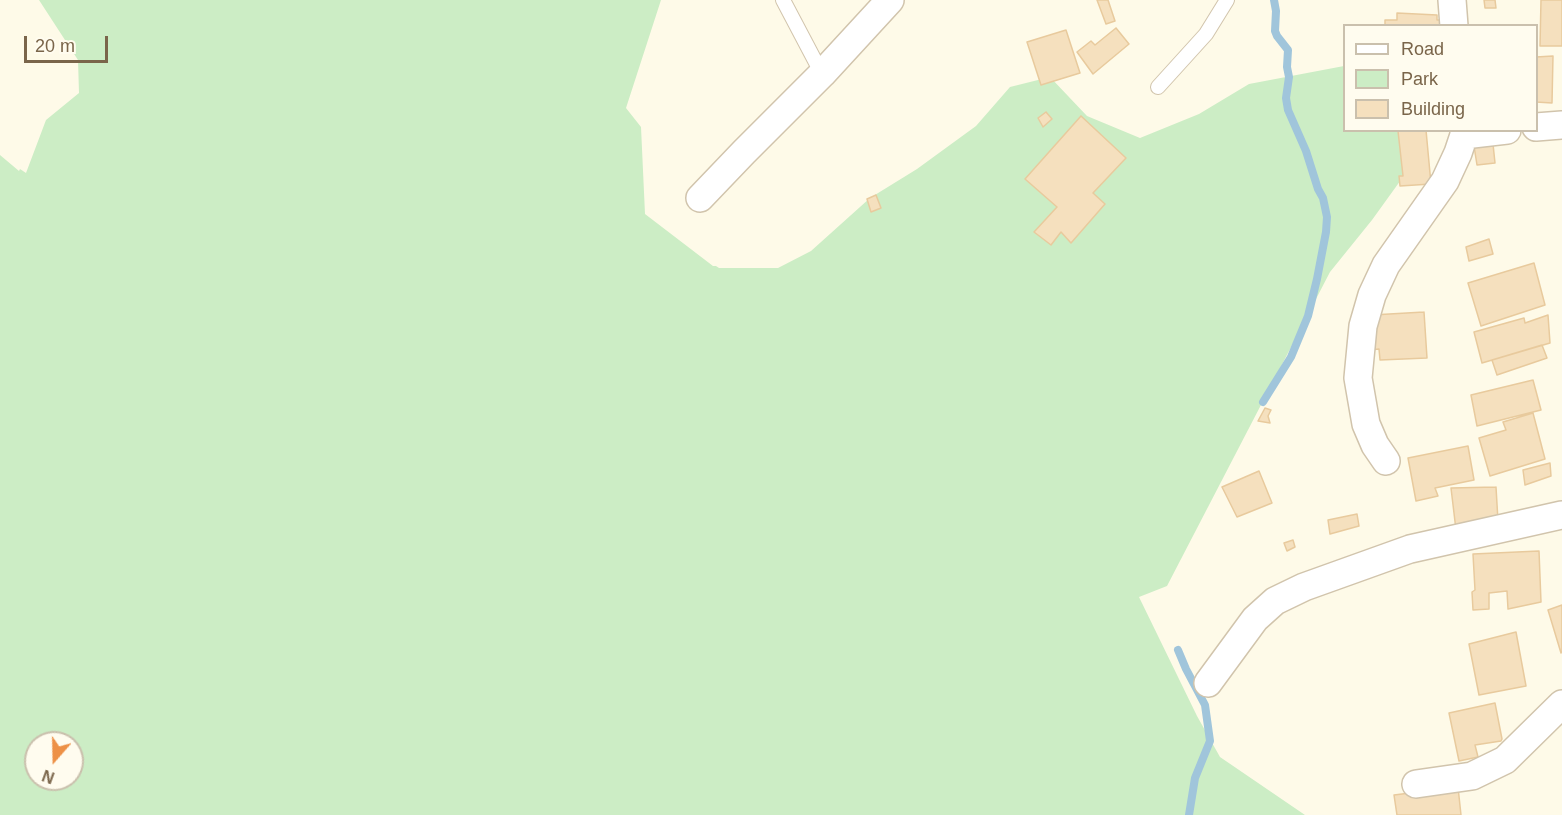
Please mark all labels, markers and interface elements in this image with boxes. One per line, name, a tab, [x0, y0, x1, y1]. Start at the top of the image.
scale bar	[27, 24, 111, 62]
legend	[1343, 24, 1538, 132]
text: 20 m	[35, 36, 75, 56]
text: Road	[1401, 39, 1444, 59]
text: Park	[1401, 69, 1438, 89]
text: Building	[1401, 99, 1465, 119]
north arrow	[24, 731, 84, 791]
text: N	[40, 767, 57, 786]

